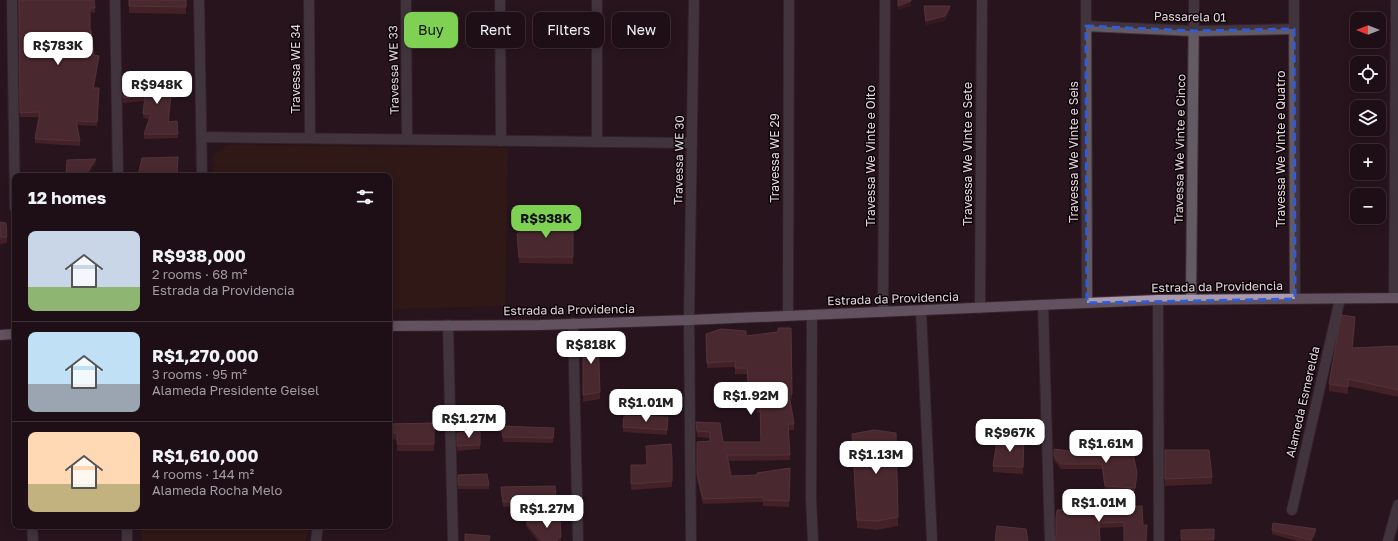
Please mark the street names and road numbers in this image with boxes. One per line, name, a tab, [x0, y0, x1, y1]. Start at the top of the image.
street label: Passarela 01	[1154, 8, 1227, 25]
street label: Travessa WE 34	[288, 24, 303, 114]
street label: Travessa WE 33	[385, 25, 402, 115]
street label: Travessa We Vinte e Quatro	[1273, 71, 1288, 228]
street label: Travessa We Vinte e Cinco	[1171, 74, 1188, 224]
street label: Travessa We Vinte e Seis	[1066, 81, 1081, 223]
street label: Travessa We Vinte e Sete	[960, 82, 975, 226]
street label: Travessa We Vinte e Oito	[863, 85, 878, 227]
street label: Travessa WE 29	[767, 113, 782, 203]
street label: Travessa WE 30	[670, 115, 687, 205]
street label: Estrada da Providencia	[1151, 278, 1283, 295]
street label: Estrada da Providencia	[827, 289, 959, 308]
street label: Estrada da Providencia	[503, 301, 635, 318]
street label: Alameda Esmerelda	[1282, 345, 1323, 459]

